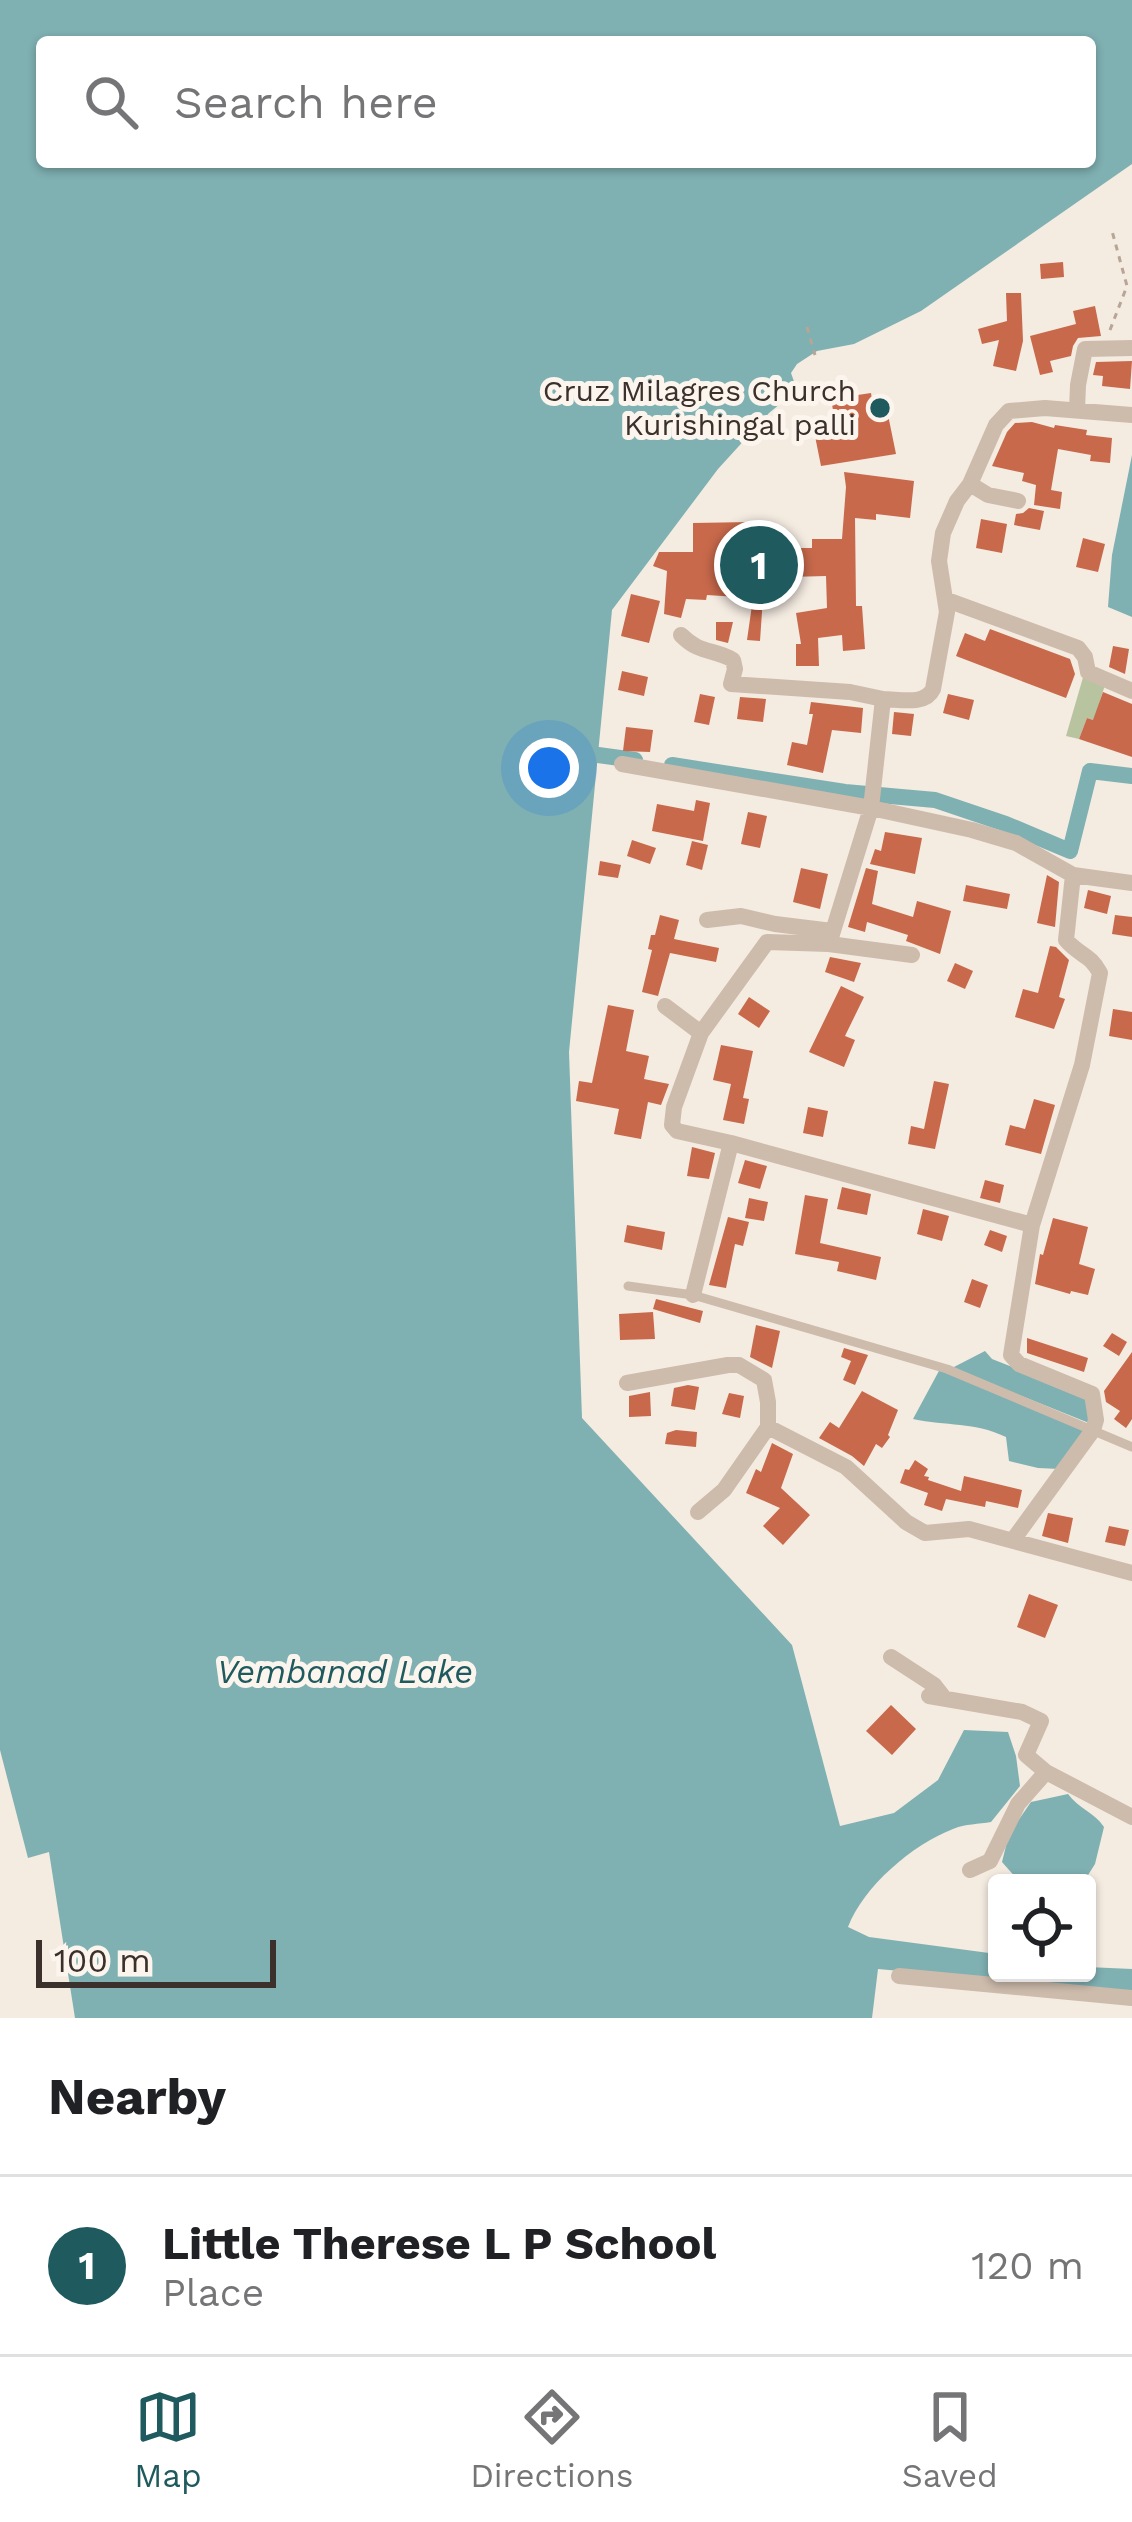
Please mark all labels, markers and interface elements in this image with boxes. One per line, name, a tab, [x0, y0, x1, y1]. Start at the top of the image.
search box	[36, 36, 1096, 168]
icon: search	[78, 69, 144, 135]
text: Search here	[174, 76, 438, 129]
place label: Cruz Milagres Church Kurishingal palli	[543, 373, 856, 442]
marker: Cruz Milagres Church Kurishingal palli	[867, 395, 893, 421]
pin: 1	[720, 520, 798, 610]
your location	[519, 738, 579, 798]
water label: Vembanad Lake	[217, 1652, 473, 1691]
map controls	[988, 1874, 1096, 1982]
button: locate	[988, 1874, 1096, 1982]
scale bar	[36, 1934, 276, 1987]
text: 100 m	[54, 1941, 151, 1980]
text: Nearby	[48, 2067, 226, 2126]
text: Little Therese L P School	[162, 2217, 716, 2270]
text: 1	[79, 2243, 95, 2288]
text: 120 m	[971, 2243, 1084, 2288]
text: Place	[162, 2270, 264, 2315]
tab: Map	[134, 2384, 202, 2495]
tab: Directions	[470, 2384, 633, 2495]
tab: Saved	[902, 2384, 998, 2495]

